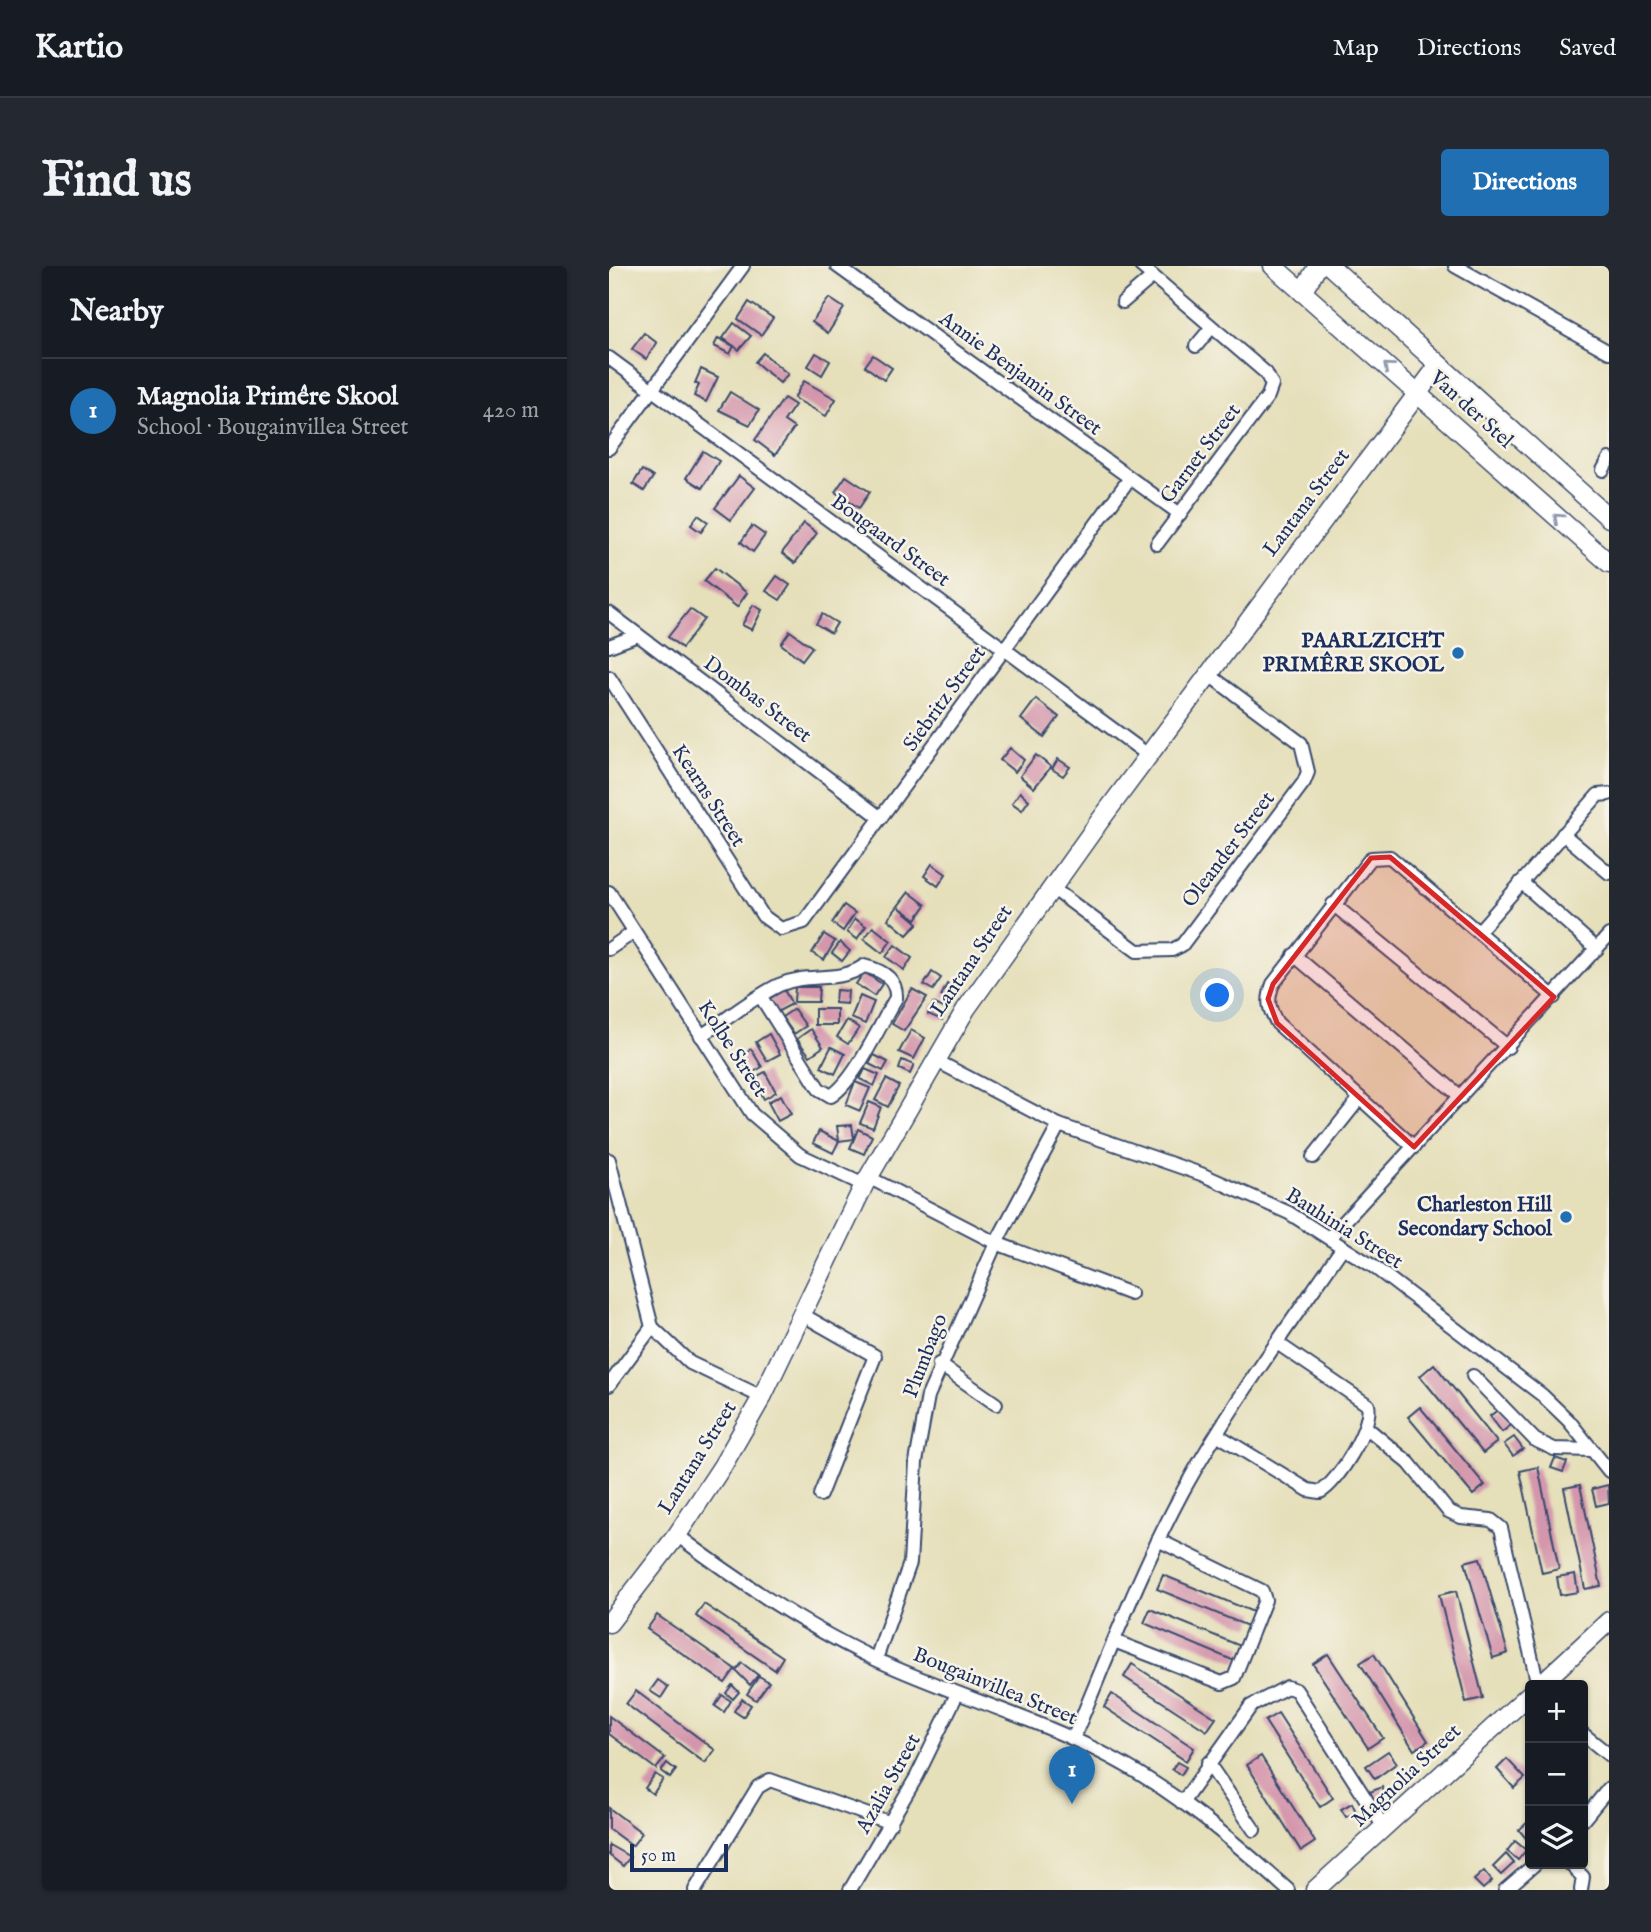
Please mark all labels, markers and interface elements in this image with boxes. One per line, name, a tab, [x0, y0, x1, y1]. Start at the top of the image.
text: Kartio	[35, 27, 123, 69]
text: Map	[1333, 33, 1379, 64]
text: Directions	[1417, 33, 1521, 64]
text: Saved	[1559, 33, 1616, 64]
button: Directions	[1441, 149, 1609, 216]
text: Find us	[42, 151, 192, 213]
text: Nearby	[70, 293, 163, 331]
street label: Annie Benjamin Street	[932, 305, 1107, 442]
one-way arrow	[1383, 363, 1396, 375]
street label: Van der Stel	[1423, 365, 1519, 455]
text: Magnolia Primêre Skool	[137, 380, 398, 413]
text: 1	[89, 396, 97, 425]
text: 420 m	[483, 396, 539, 425]
street label: Garnet Street	[1155, 399, 1247, 509]
text: School · Bougainvillea Street	[137, 413, 408, 442]
street label: Lantana Street	[1258, 444, 1356, 562]
street label: Bougaard Street	[825, 489, 955, 593]
one-way arrow	[1553, 514, 1566, 526]
place label: PAARLZICHT PRIMÊRE SKOOL	[1263, 628, 1445, 679]
street label: Siebritz Street	[898, 641, 992, 757]
marker: PAARLZICHT PRIMÊRE SKOOL	[1450, 645, 1466, 661]
street label: Dombas Street	[697, 650, 817, 750]
street label: Kearns Street	[665, 740, 751, 852]
street label: Oleander Street	[1177, 787, 1281, 913]
street label: Lantana Street	[925, 900, 1019, 1022]
your location	[1200, 978, 1234, 1012]
street label: Kolbe Street	[691, 996, 773, 1102]
street label: Bauhinia Street	[1280, 1182, 1408, 1276]
place label: Charleston Hill Secondary School	[1398, 1192, 1553, 1243]
marker: Charleston Hill Secondary School	[1558, 1209, 1574, 1225]
street label: Plumbago	[898, 1310, 954, 1402]
street label: Lantana Street	[653, 1396, 743, 1520]
street label: Bougainvillea Street	[909, 1642, 1081, 1732]
map controls	[1525, 1680, 1588, 1869]
button: +	[1525, 1680, 1588, 1743]
street label: Magnolia Street	[1347, 1718, 1467, 1834]
street label: Azalia Street	[850, 1729, 928, 1840]
button: −	[1525, 1743, 1588, 1806]
pin: 1	[1049, 1746, 1095, 1804]
button: layers	[1525, 1806, 1588, 1869]
scale bar	[630, 1841, 728, 1873]
text: 50 m	[641, 1844, 676, 1868]

